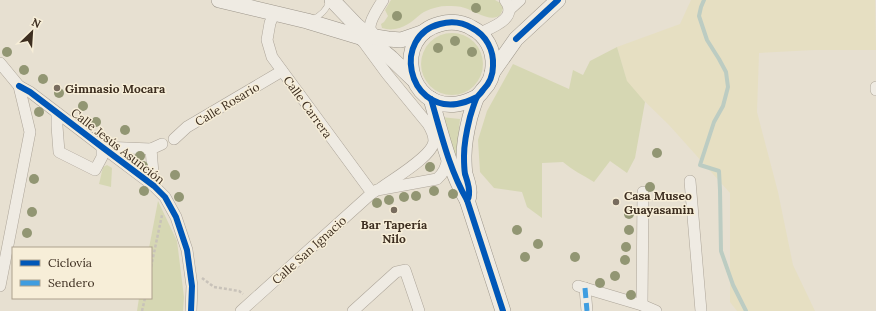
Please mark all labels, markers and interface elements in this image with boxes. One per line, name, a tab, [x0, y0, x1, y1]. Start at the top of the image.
north arrow	[12, 12, 52, 52]
text: N	[29, 15, 43, 31]
street label: Calle Carrera	[280, 73, 336, 141]
street label: Calle Rosario	[192, 79, 262, 129]
place label: Gimnasio Mocara	[65, 81, 166, 96]
marker: Gimnasio Mocara	[52, 83, 62, 93]
street label: Calle Jesús Asunción	[68, 105, 168, 187]
place label: Casa Museo Guayasamin	[624, 188, 695, 217]
marker: Casa Museo Guayasamin	[611, 197, 621, 207]
marker: Bar Tapería Nilo	[389, 205, 399, 215]
street label: Calle San Ignacio	[269, 213, 349, 287]
place label: Bar Tapería Nilo	[361, 217, 428, 246]
legend	[12, 247, 152, 299]
text: Ciclovía	[48, 255, 92, 270]
text: Sendero	[48, 275, 94, 290]

